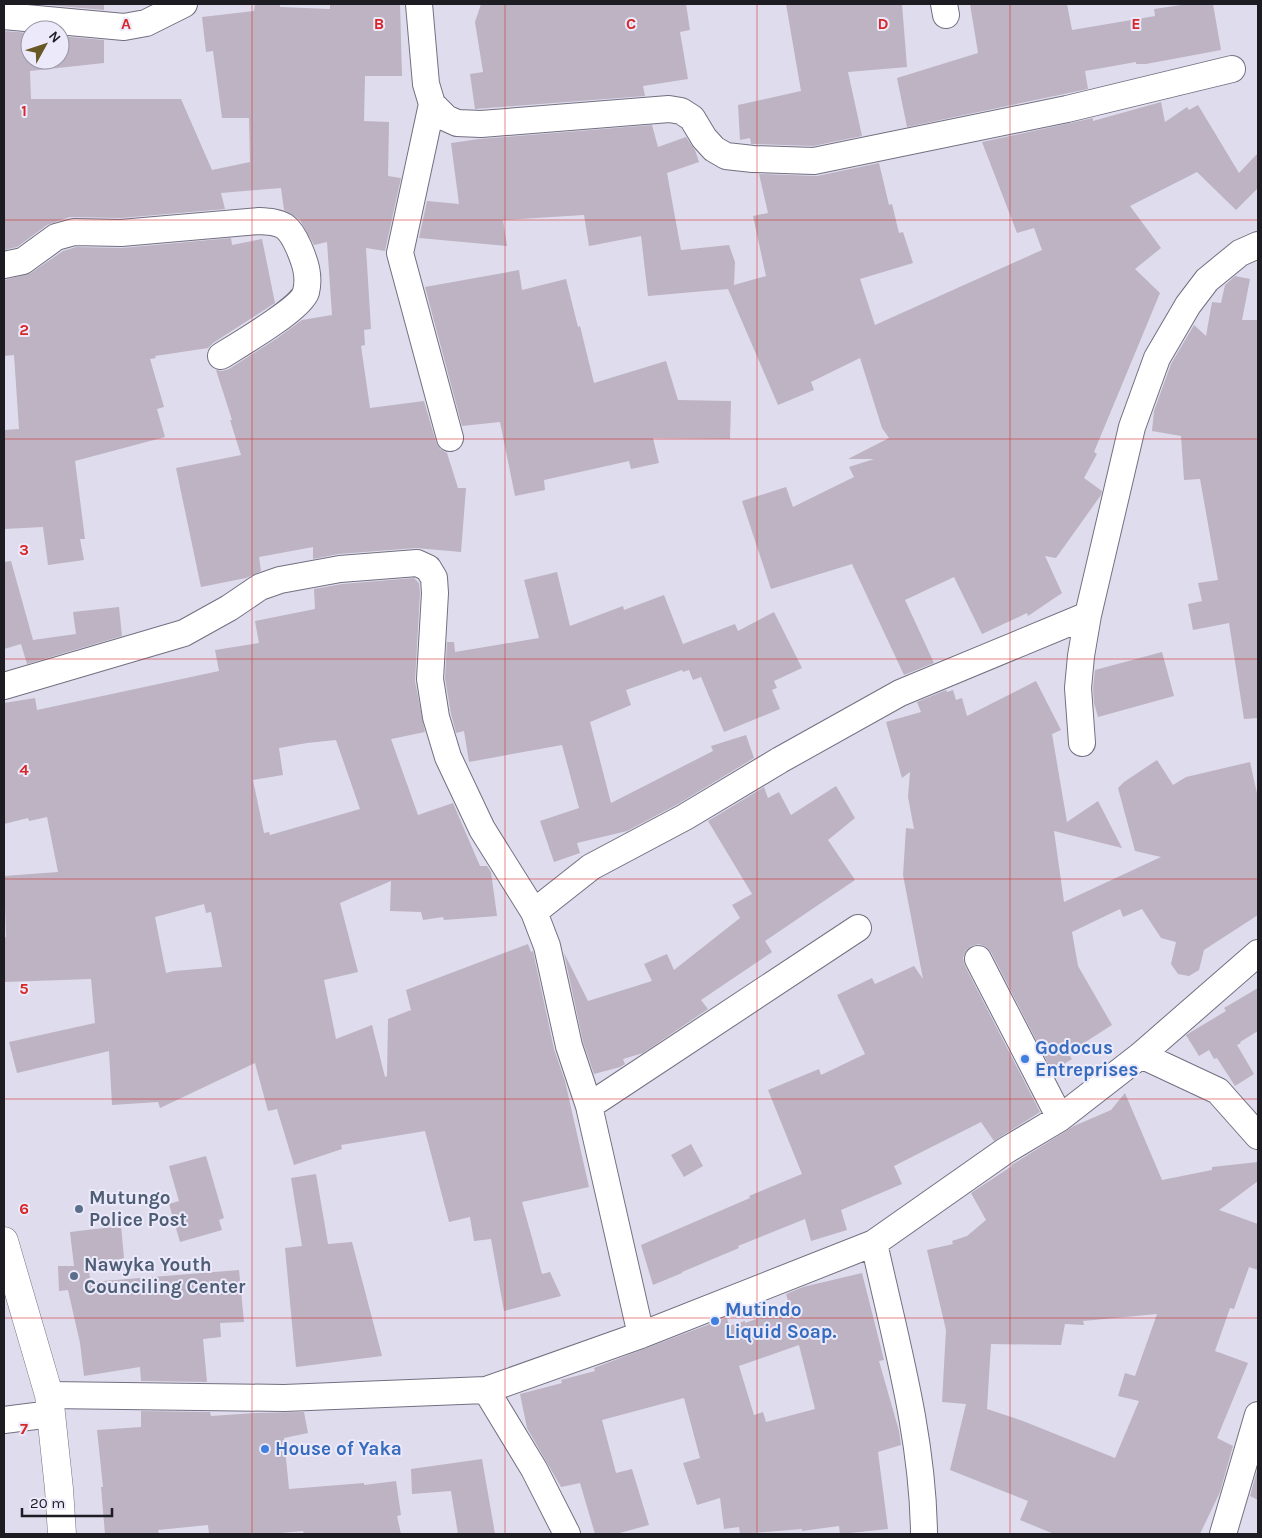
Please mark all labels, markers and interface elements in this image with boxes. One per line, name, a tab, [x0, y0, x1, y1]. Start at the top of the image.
text: A	[121, 14, 131, 33]
text: B	[374, 14, 384, 33]
text: C	[626, 14, 636, 33]
text: D	[878, 14, 889, 33]
text: E	[1131, 14, 1141, 33]
north arrow	[20, 20, 70, 70]
text: N	[45, 28, 64, 46]
text: 1	[21, 101, 27, 120]
text: 2	[19, 320, 29, 339]
text: 3	[19, 540, 29, 559]
text: 4	[19, 760, 29, 779]
text: 5	[19, 979, 29, 998]
place label: Godocus Entreprises	[1035, 1037, 1138, 1081]
marker: Godocus Entreprises	[1019, 1053, 1031, 1065]
place label: Mutungo Police Post	[89, 1187, 187, 1231]
text: 6	[19, 1199, 29, 1218]
marker: Mutungo Police Post	[73, 1203, 85, 1215]
place label: Nawyka Youth Counciling Center	[84, 1254, 246, 1298]
marker: Nawyka Youth Counciling Center	[68, 1270, 80, 1282]
place label: Mutindo Liquid Soap.	[725, 1299, 836, 1343]
marker: Mutindo Liquid Soap.	[709, 1315, 721, 1327]
text: 7	[20, 1419, 28, 1438]
place label: House of Yaka	[275, 1438, 402, 1460]
marker: House of Yaka	[259, 1443, 271, 1455]
scale bar	[22, 1486, 112, 1518]
text: 20 m	[30, 1494, 65, 1512]

